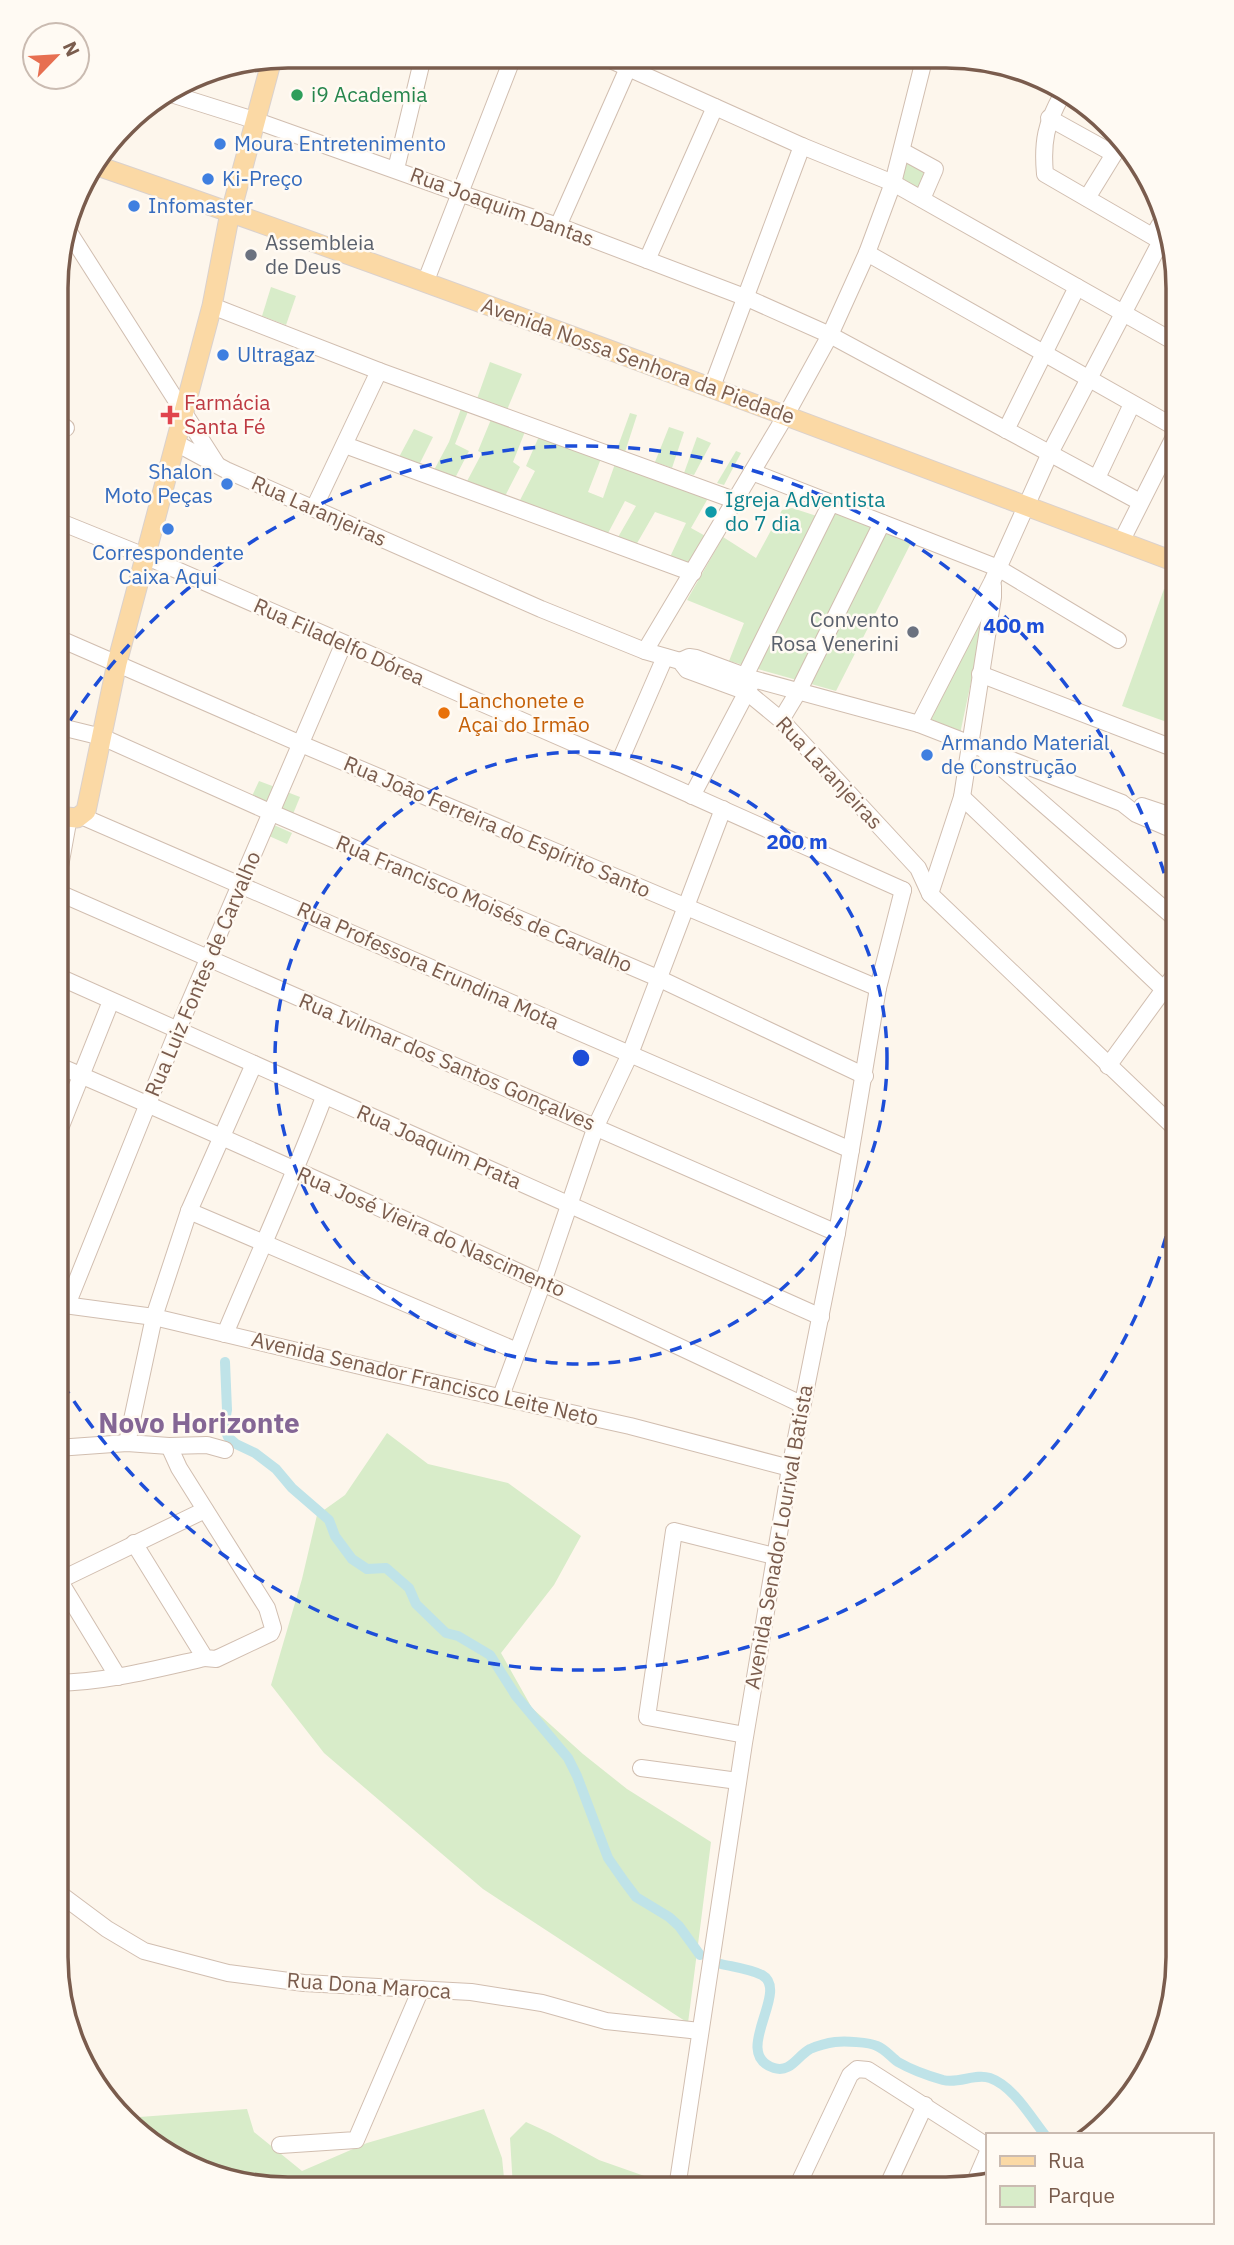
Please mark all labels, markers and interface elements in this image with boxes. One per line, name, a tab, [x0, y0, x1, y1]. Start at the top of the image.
north arrow	[21, 21, 91, 91]
text: N	[58, 38, 85, 60]
place label: i9 Academia	[311, 80, 428, 108]
marker: i9 Academia	[289, 87, 305, 103]
place label: Moura Entretenimento	[234, 129, 446, 157]
marker: Moura Entretenimento	[212, 136, 228, 152]
street label: Rua Joaquim Dantas	[406, 160, 598, 252]
place label: Ki-Preço	[222, 164, 303, 192]
marker: Ki-Preço	[200, 171, 216, 187]
place label: Infomaster	[148, 191, 253, 219]
marker: Infomaster	[126, 198, 142, 214]
place label: Assembleia de Deus	[265, 228, 375, 280]
marker: Assembleia de Deus	[243, 247, 259, 263]
street label: Avenida Nossa Senhora da Piedade	[478, 290, 799, 430]
place label: Ultragaz	[237, 340, 315, 368]
marker: Ultragaz	[215, 347, 231, 363]
place label: Farmácia Santa Fé	[184, 388, 270, 440]
marker: Farmácia Santa Fé	[162, 407, 178, 423]
place label: Shalon Moto Peças	[104, 457, 213, 509]
street label: Rua Laranjeiras	[247, 468, 391, 552]
marker: Shalon Moto Peças	[219, 476, 235, 492]
place label: Igreja Adventista do 7 dia	[725, 485, 886, 537]
marker: Igreja Adventista do 7 dia	[703, 504, 719, 520]
marker: Correspondente Caixa Aqui	[160, 521, 176, 537]
place label: Correspondente Caixa Aqui	[92, 538, 244, 590]
street label: Rua Filadelfo Dórea	[249, 591, 429, 691]
place label: Convento Rosa Venerini	[770, 605, 899, 657]
text: 400 m	[983, 611, 1045, 639]
marker: Convento Rosa Venerini	[905, 624, 921, 640]
place label: Lanchonete e Açai do Irmão	[458, 686, 590, 738]
marker: Lanchonete e Açai do Irmão	[436, 705, 452, 721]
street label: Rua Laranjeiras	[770, 710, 889, 835]
place label: Armando Material de Construção	[941, 728, 1110, 780]
marker: Armando Material de Construção	[919, 747, 935, 763]
street label: Rua João Ferreira do Espírito Santo	[340, 749, 655, 904]
text: 200 m	[766, 827, 828, 855]
street label: Rua Francisco Moisés de Carvalho	[332, 828, 637, 978]
street label: Rua Luiz Fontes de Carvalho	[138, 847, 267, 1101]
street label: Rua Professora Erundina Mota	[293, 895, 564, 1036]
street label: Rua Ivilmar dos Santos Gonçalves	[295, 986, 600, 1136]
centre of rings	[569, 1046, 593, 1070]
street label: Rua Joaquim Prata	[352, 1097, 526, 1195]
street label: Rua José Vieira do Nascimento	[293, 1159, 570, 1303]
street label: Avenida Senador Francisco Leite Neto	[249, 1324, 601, 1432]
street label: Avenida Senador Lourival Batista	[737, 1382, 819, 1691]
district label: Novo Horizonte	[98, 1404, 300, 1441]
street label: Rua Dona Maroca	[286, 1965, 452, 2005]
legend	[986, 2133, 1213, 2224]
text: Rua	[1048, 2146, 1085, 2174]
text: Parque	[1048, 2181, 1115, 2209]

